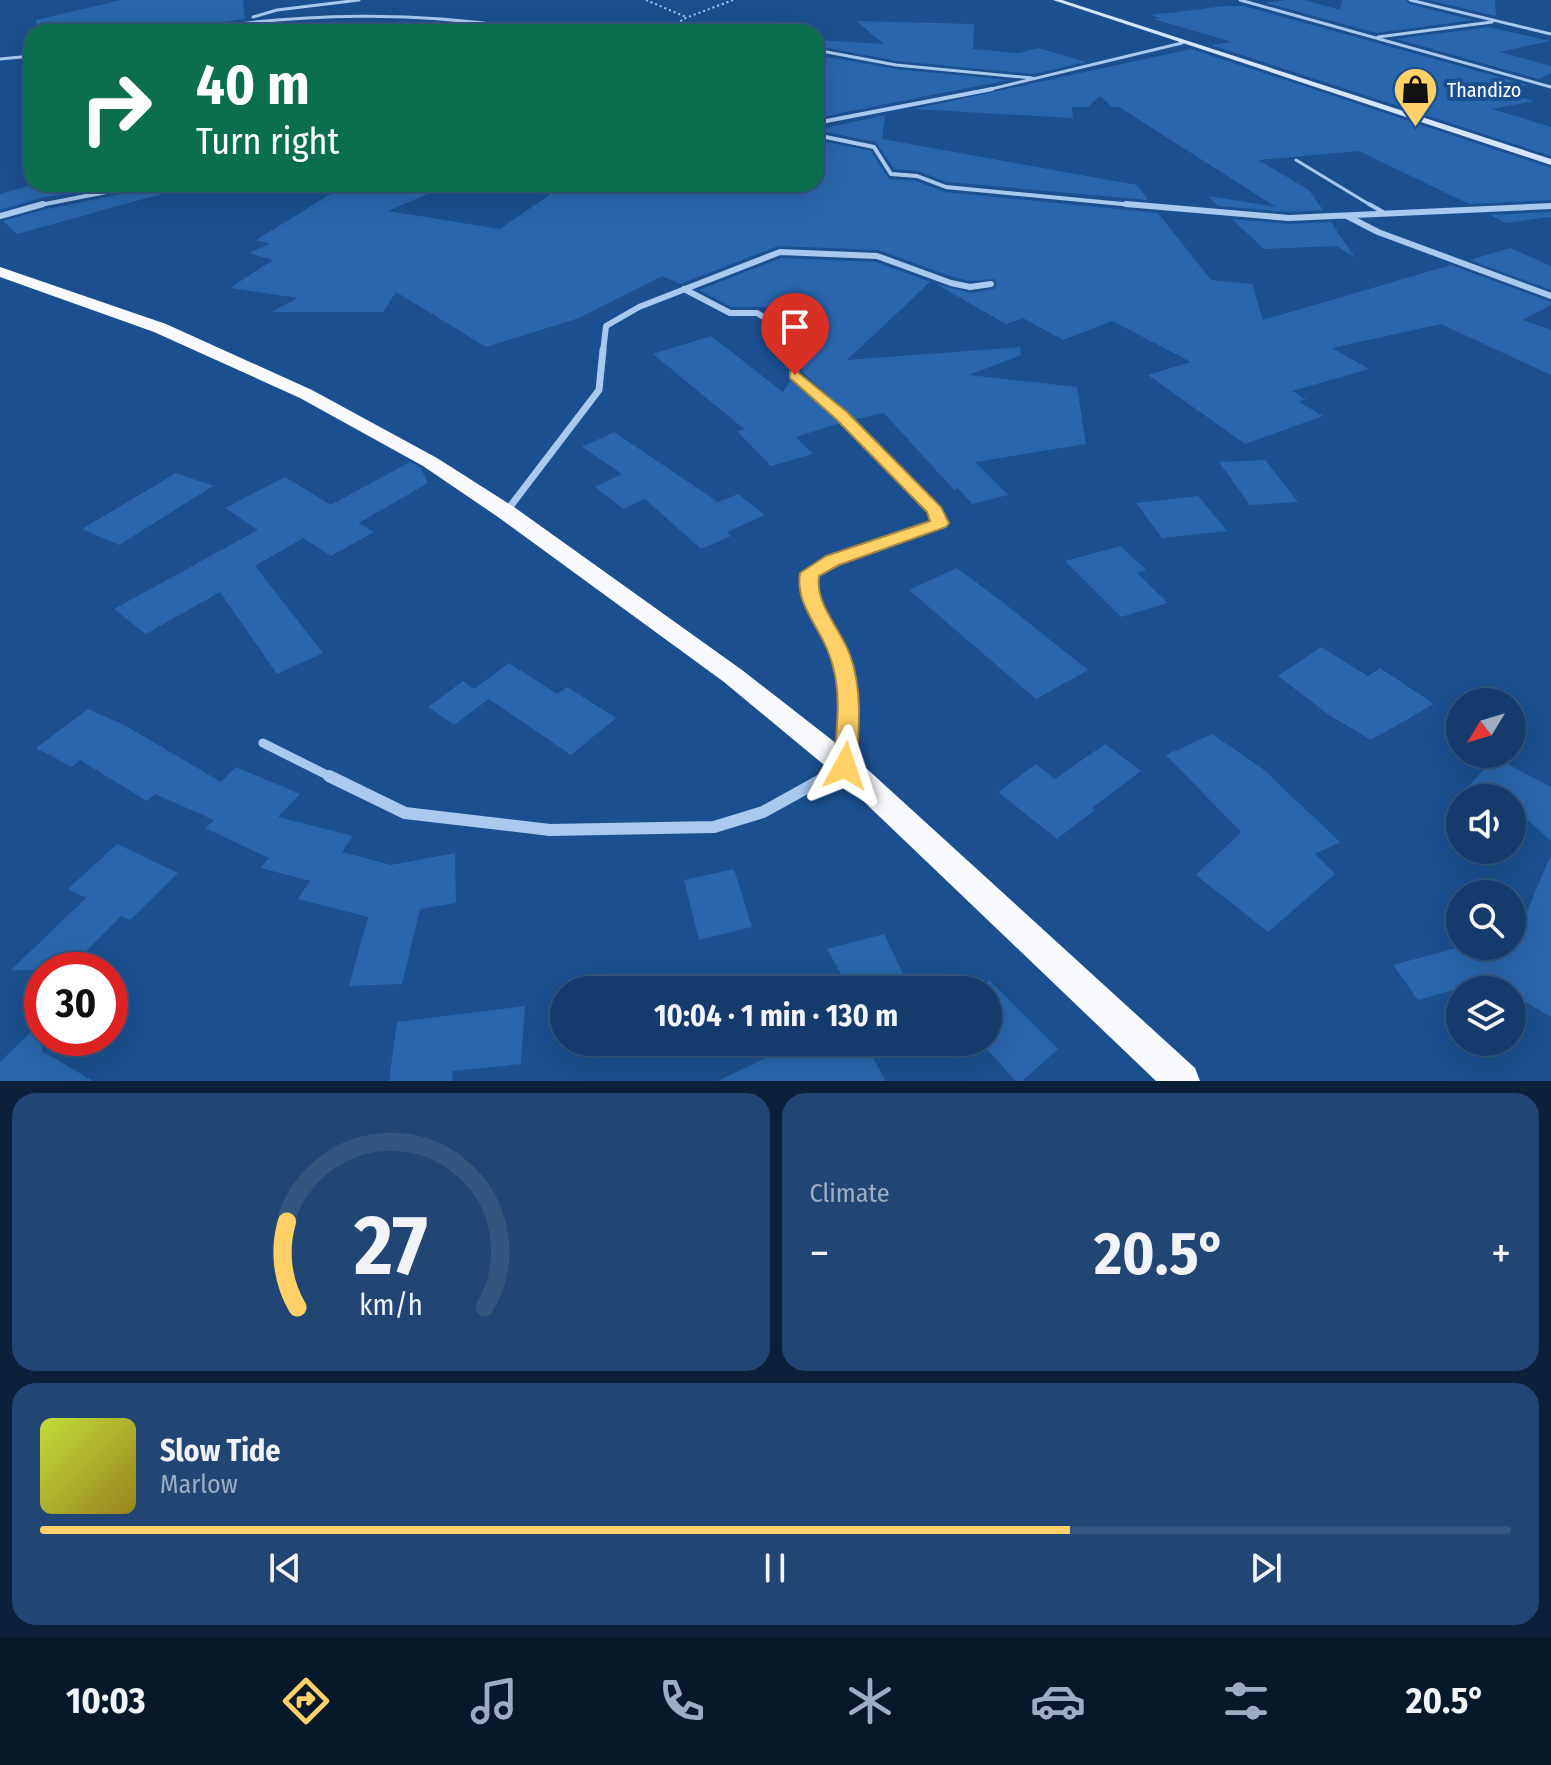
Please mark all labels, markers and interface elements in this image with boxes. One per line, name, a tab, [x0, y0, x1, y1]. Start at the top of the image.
text: 40 m	[196, 52, 310, 119]
icon: right	[64, 56, 168, 160]
shop icon: Thandizo	[1392, 66, 1440, 129]
place label: Thandizo	[1447, 78, 1521, 102]
text: Turn right	[196, 120, 339, 164]
pin	[761, 293, 829, 375]
icon: arrive	[773, 305, 817, 349]
north arrow	[1446, 688, 1526, 768]
map controls	[1446, 688, 1526, 1056]
position arrow	[803, 724, 887, 808]
button: sound	[1446, 784, 1526, 864]
button: search	[1446, 880, 1526, 960]
speed limit sign: 30	[24, 952, 128, 1056]
button: layers	[1446, 976, 1526, 1056]
text: 10:04 · 1 min · 130 m	[654, 998, 898, 1034]
text: Climate	[810, 1178, 890, 1209]
text: 27	[353, 1196, 428, 1296]
text: 20.5°	[1094, 1218, 1226, 1290]
text: −	[810, 1227, 829, 1280]
text: +	[1491, 1227, 1511, 1280]
text: km/h	[359, 1288, 423, 1323]
text: Slow Tide	[160, 1433, 281, 1469]
text: Marlow	[160, 1469, 238, 1500]
icon: previous	[263, 1546, 307, 1590]
icon: pause	[753, 1546, 797, 1590]
icon: next	[1244, 1546, 1288, 1590]
icon: directions	[278, 1673, 334, 1729]
icon: music	[466, 1673, 522, 1729]
icon: phone	[654, 1673, 710, 1729]
icon: climate	[842, 1673, 898, 1729]
icon: car	[1030, 1673, 1086, 1729]
icon: filters	[1218, 1673, 1274, 1729]
text: 10:03	[66, 1679, 145, 1723]
text: 20.5°	[1406, 1679, 1485, 1723]

